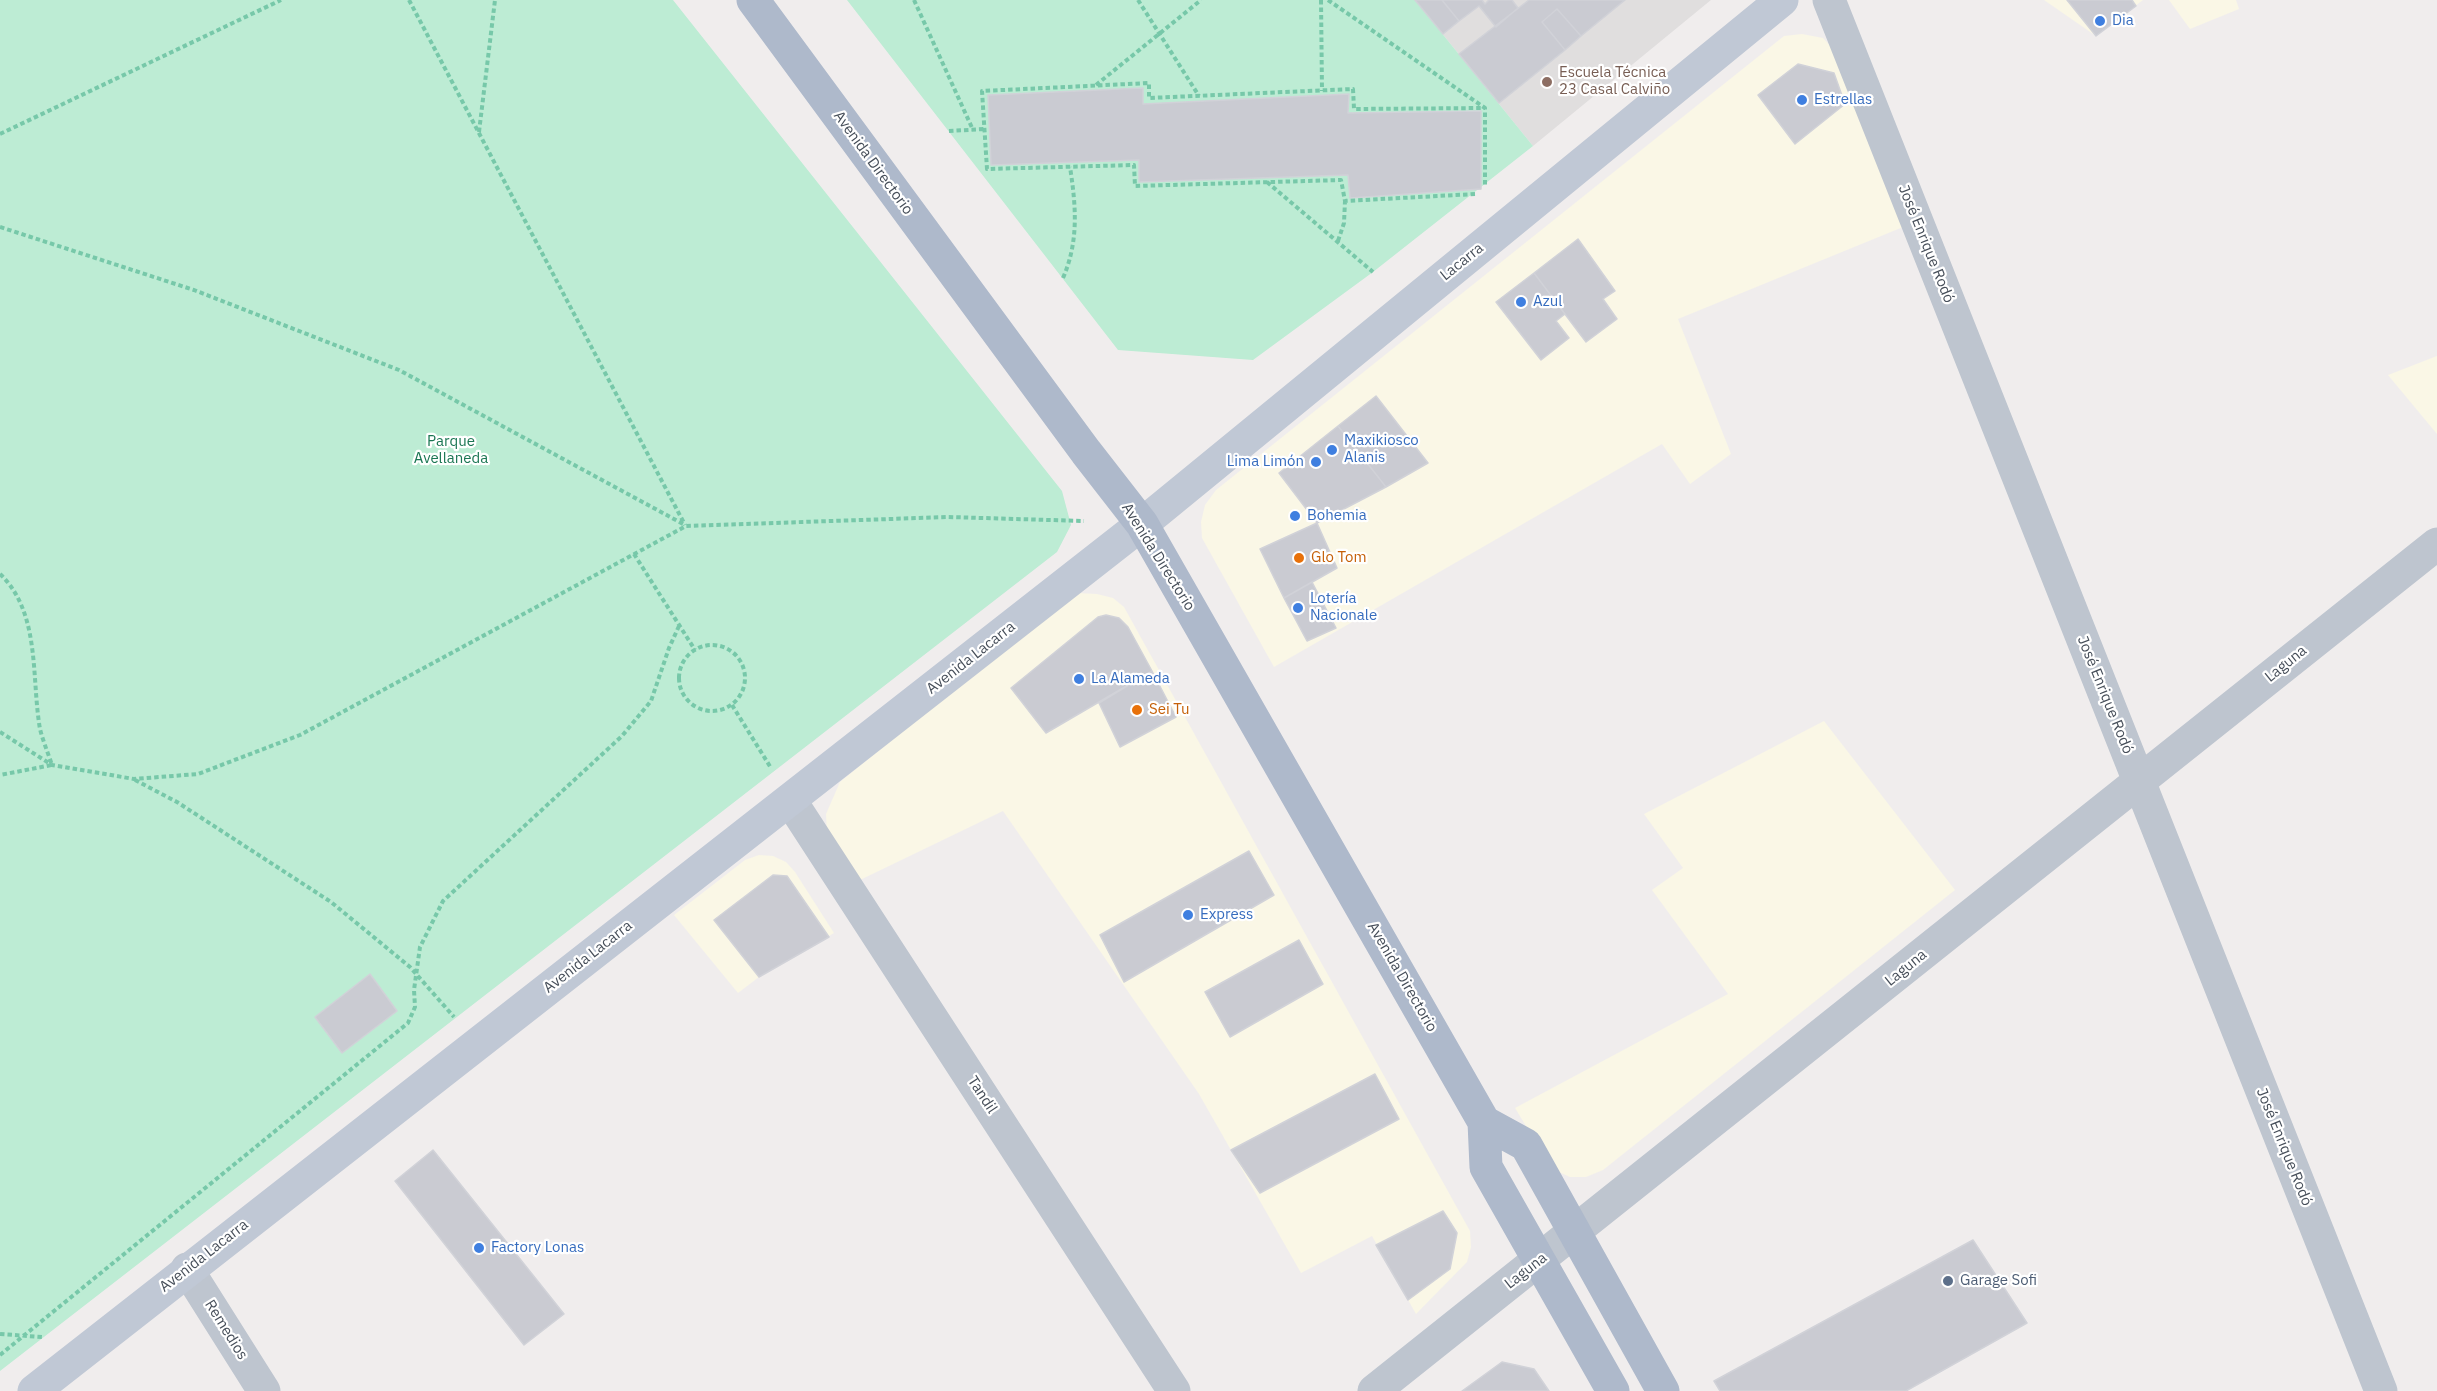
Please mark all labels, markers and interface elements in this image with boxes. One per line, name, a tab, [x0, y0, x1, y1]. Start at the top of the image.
place label: Dia	[2112, 12, 2134, 30]
marker: Dia	[2093, 14, 2107, 28]
place label: Escuela Técnica 23 Casal Calviño	[1559, 64, 1670, 99]
marker: Escuela Técnica 23 Casal Calviño	[1540, 75, 1554, 89]
place label: Estrellas	[1814, 91, 1872, 109]
marker: Estrellas	[1795, 93, 1809, 107]
street label: Avenida Directorio	[829, 108, 917, 218]
street label: José Enrique Rodó	[1894, 182, 1958, 306]
street label: Lacarra	[1437, 239, 1487, 285]
place label: Azul	[1533, 293, 1562, 311]
marker: Azul	[1514, 295, 1528, 309]
place label: Maxikiosco Alanis	[1344, 432, 1419, 467]
park label: Parque Avellaneda	[414, 433, 488, 468]
marker: Maxikiosco Alanis	[1325, 443, 1339, 457]
place label: Lima Limón	[1227, 453, 1304, 471]
marker: Lima Limón	[1309, 455, 1323, 469]
street label: Avenida Directorio	[1118, 500, 1198, 614]
place label: Bohemia	[1307, 507, 1367, 525]
marker: Bohemia	[1288, 509, 1302, 523]
place label: Glo Tom	[1311, 549, 1367, 567]
marker: Glo Tom	[1292, 551, 1306, 565]
place label: Lotería Nacionale	[1310, 590, 1377, 625]
marker: Lotería Nacionale	[1291, 601, 1305, 615]
street label: Avenida Lacarra	[923, 618, 1019, 698]
street label: José Enrique Rodó	[2073, 633, 2137, 757]
street label: Laguna	[2262, 642, 2310, 686]
place label: La Alameda	[1091, 670, 1170, 688]
marker: La Alameda	[1072, 672, 1086, 686]
place label: Sei Tu	[1149, 701, 1190, 719]
marker: Sei Tu	[1130, 703, 1144, 717]
place label: Express	[1200, 906, 1253, 924]
marker: Express	[1181, 908, 1195, 922]
street label: Avenida Lacarra	[540, 917, 636, 997]
street label: Avenida Directorio	[1363, 919, 1441, 1035]
street label: Laguna	[1882, 946, 1930, 990]
street label: Tandil	[963, 1073, 1001, 1117]
street label: José Enrique Rodó	[2252, 1085, 2316, 1209]
street label: Avenida Lacarra	[156, 1216, 252, 1296]
place label: Factory Lonas	[491, 1239, 584, 1257]
marker: Factory Lonas	[472, 1241, 486, 1255]
street label: Laguna	[1501, 1249, 1551, 1293]
place label: Garage Sofi	[1960, 1272, 2037, 1290]
marker: Garage Sofi	[1941, 1274, 1955, 1288]
street label: Remedios	[201, 1297, 251, 1363]

